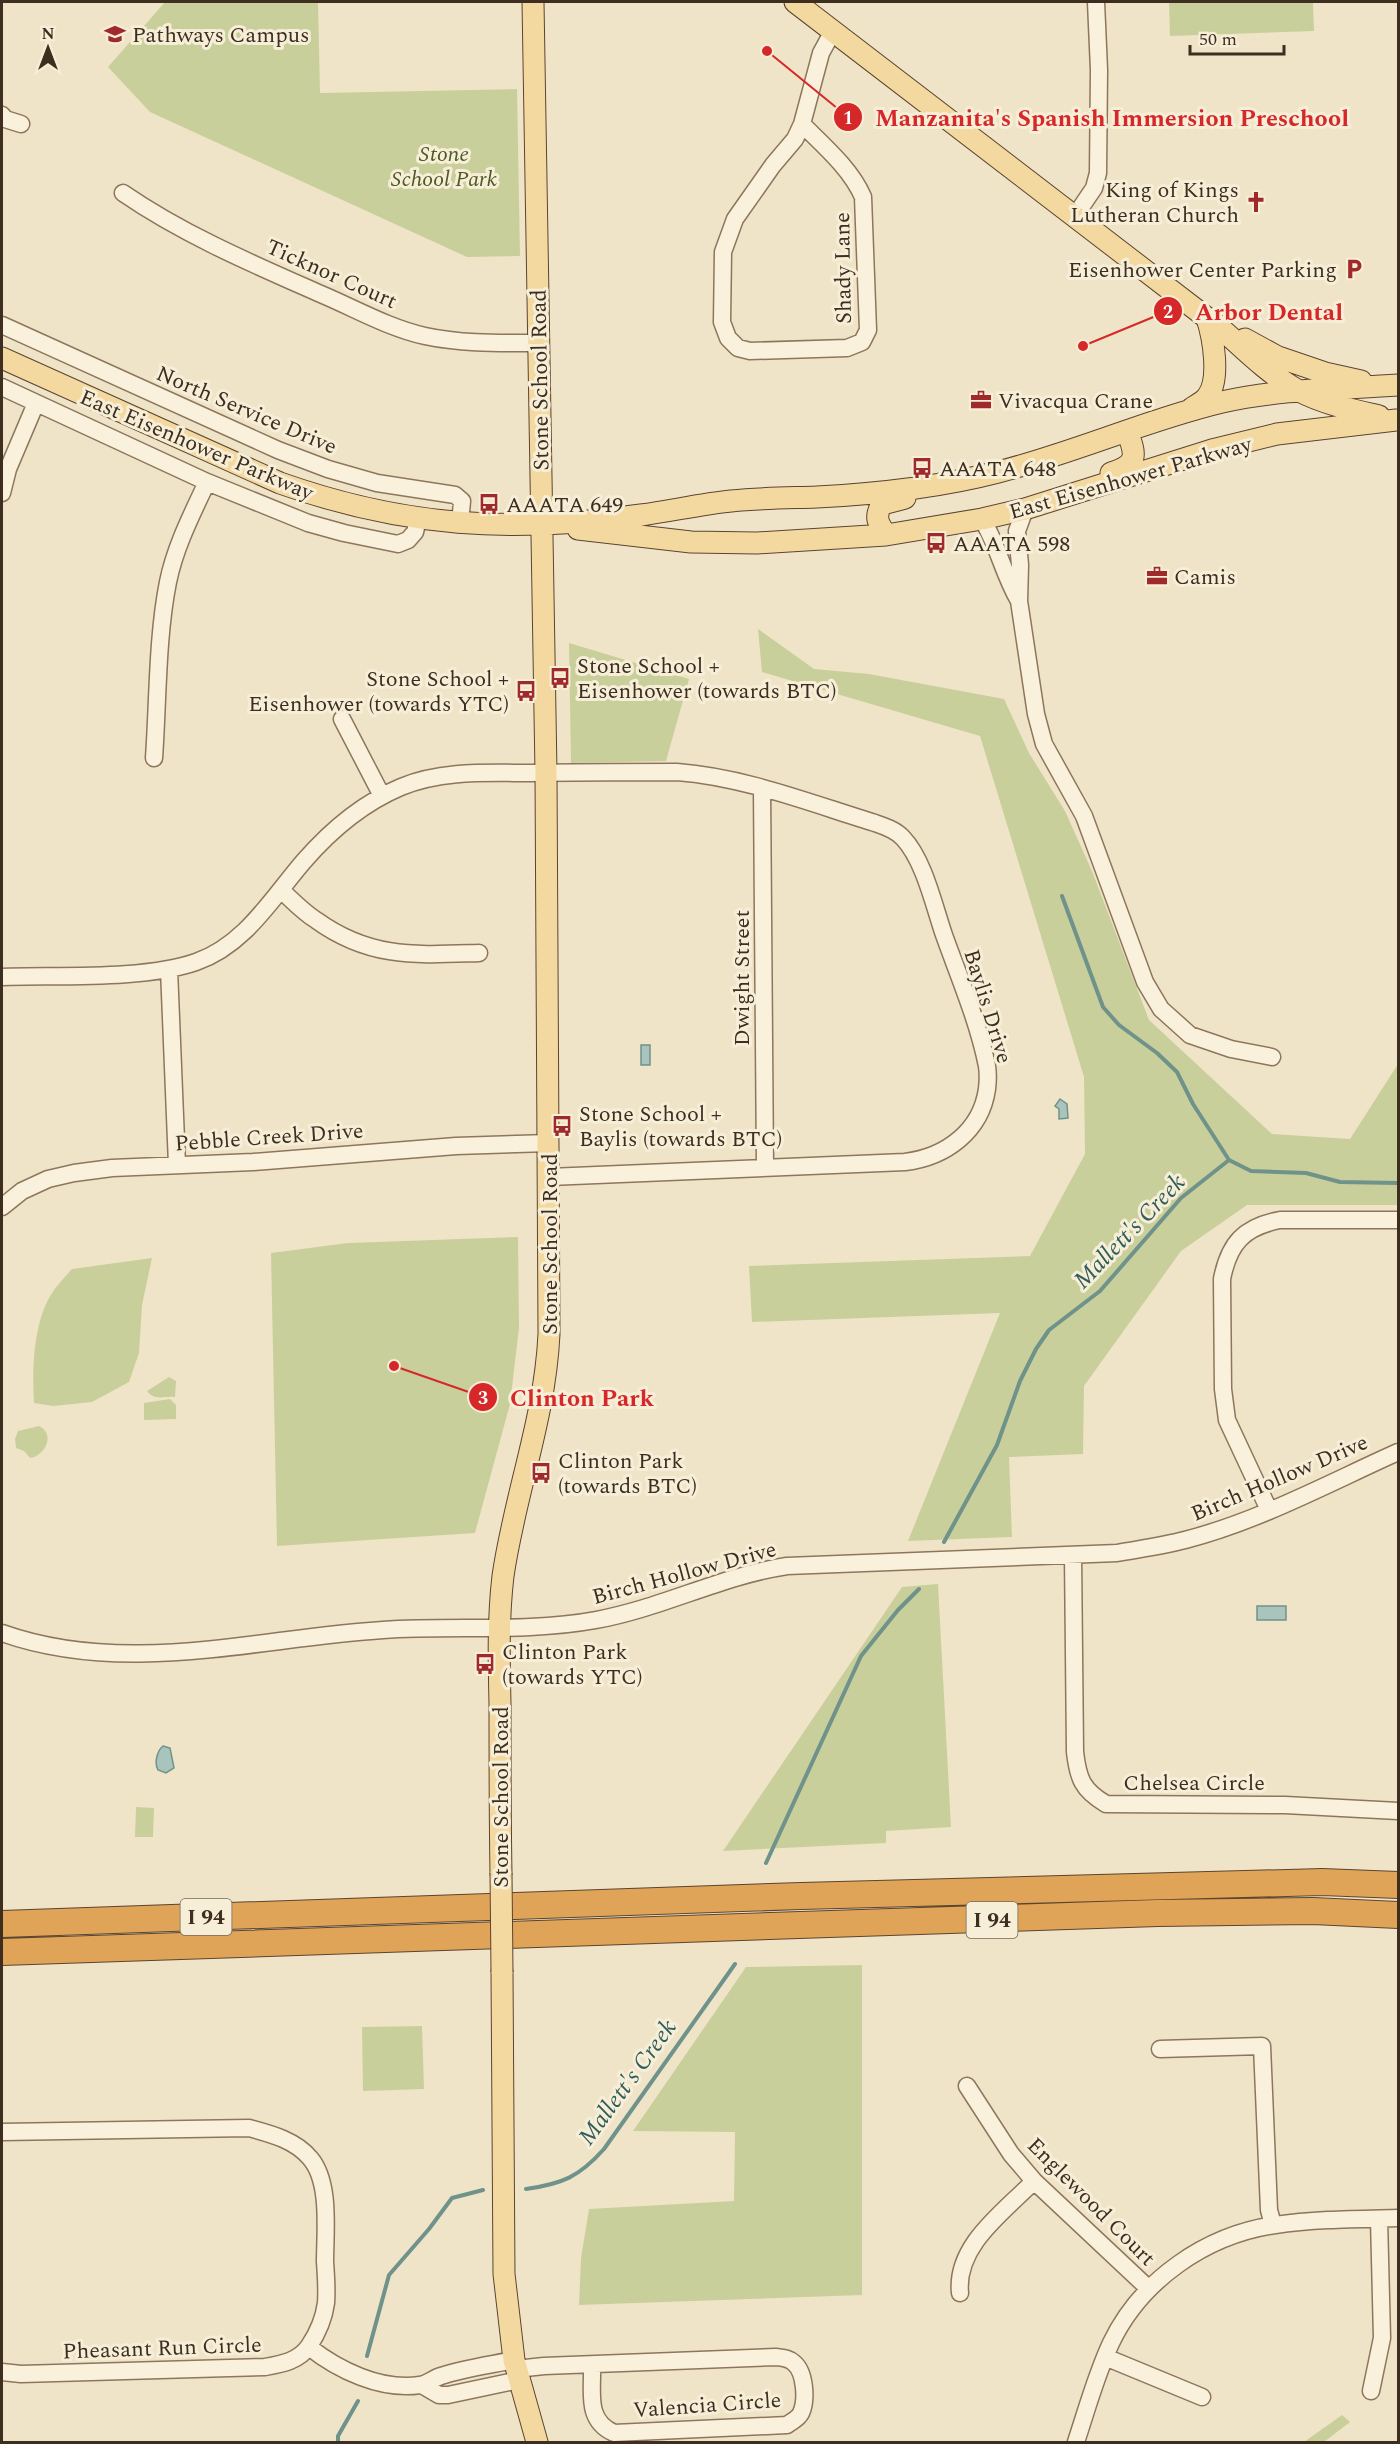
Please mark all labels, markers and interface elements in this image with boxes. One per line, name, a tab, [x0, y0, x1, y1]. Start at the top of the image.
north arrow	[18, 18, 78, 78]
scale bar	[1190, 18, 1284, 56]
place label: Pathways Campus	[132, 19, 309, 52]
text: N	[41, 22, 55, 46]
school or university icon: Pathways Campus	[103, 22, 127, 46]
text: 50 m	[1199, 26, 1237, 53]
callout: Manzanita's Spanish Immersion Preschool	[833, 96, 1361, 138]
text: Manzanita's Spanish Immersion Preschool	[875, 101, 1349, 137]
text: 1	[843, 105, 853, 132]
park label: Stone School Park	[391, 138, 497, 196]
place label: King of Kings Lutheran Church	[1070, 174, 1239, 232]
church icon: King of Kings Lutheran Church	[1244, 190, 1268, 214]
street label: Shady Lane	[826, 212, 861, 324]
street label: Ticknor Court	[261, 231, 402, 318]
place label: Eisenhower Center Parking	[1068, 254, 1337, 287]
parking icon: Eisenhower Center Parking	[1342, 257, 1366, 281]
street label: Stone School Road	[522, 289, 559, 471]
callout: Arbor Dental	[1153, 290, 1355, 332]
text: Arbor Dental	[1195, 295, 1343, 331]
text: 2	[1163, 299, 1173, 326]
street label: North Service Drive	[151, 357, 342, 463]
street label: East Eisenhower Parkway	[74, 381, 320, 510]
place label: Vivacqua Crane	[998, 385, 1153, 418]
office icon: Vivacqua Crane	[969, 388, 993, 412]
street label: East Eisenhower Parkway	[1005, 428, 1257, 529]
place label: AAATA 648	[939, 453, 1056, 486]
bus stop icon: AAATA 648	[910, 456, 934, 480]
place label: AAATA 649	[506, 489, 623, 522]
bus stop icon: AAATA 649	[477, 492, 501, 516]
place label: AAATA 598	[953, 528, 1070, 561]
bus stop icon: AAATA 598	[924, 531, 948, 555]
place label: Camis	[1174, 561, 1236, 594]
office icon: Camis	[1145, 564, 1169, 588]
place label: Stone School + Eisenhower (towards BTC)	[577, 650, 836, 708]
place label: Stone School + Eisenhower (towards YTC)	[248, 663, 509, 721]
bus stop icon: Stone School + Eisenhower (towards BTC)	[548, 666, 572, 690]
bus stop icon: Stone School + Eisenhower (towards YTC)	[514, 679, 538, 703]
street label: Dwight Street	[726, 910, 759, 1046]
street label: Baylis Drive	[955, 945, 1021, 1068]
place label: Stone School + Baylis (towards BTC)	[579, 1098, 782, 1156]
street label: Pebble Creek Drive	[174, 1114, 365, 1161]
bus stop icon: Stone School + Baylis (towards BTC)	[550, 1114, 574, 1138]
street label: Stone School Road	[534, 1153, 567, 1335]
water label: Mallett's Creek	[1065, 1166, 1194, 1298]
callout: Clinton Park	[468, 1376, 666, 1418]
text: Clinton Park	[510, 1381, 654, 1417]
text: 3	[478, 1385, 488, 1412]
street label: Birch Hollow Drive	[1186, 1426, 1373, 1531]
place label: Clinton Park (towards BTC)	[558, 1445, 697, 1503]
bus stop icon: Clinton Park (towards BTC)	[529, 1461, 553, 1485]
street label: Birch Hollow Drive	[589, 1533, 780, 1614]
place label: Clinton Park (towards YTC)	[502, 1636, 642, 1694]
bus stop icon: Clinton Park (towards YTC)	[473, 1652, 497, 1676]
street label: Stone School Road	[485, 1706, 518, 1888]
street label: Chelsea Circle	[1123, 1767, 1265, 1800]
road number: I 94	[180, 1899, 232, 1935]
road number: I 94	[966, 1902, 1018, 1938]
water label: Mallett's Creek	[570, 2012, 686, 2153]
street label: Englewood Court	[1019, 2130, 1163, 2274]
street label: Pheasant Run Circle	[62, 2329, 262, 2368]
street label: Valencia Circle	[632, 2384, 782, 2427]

